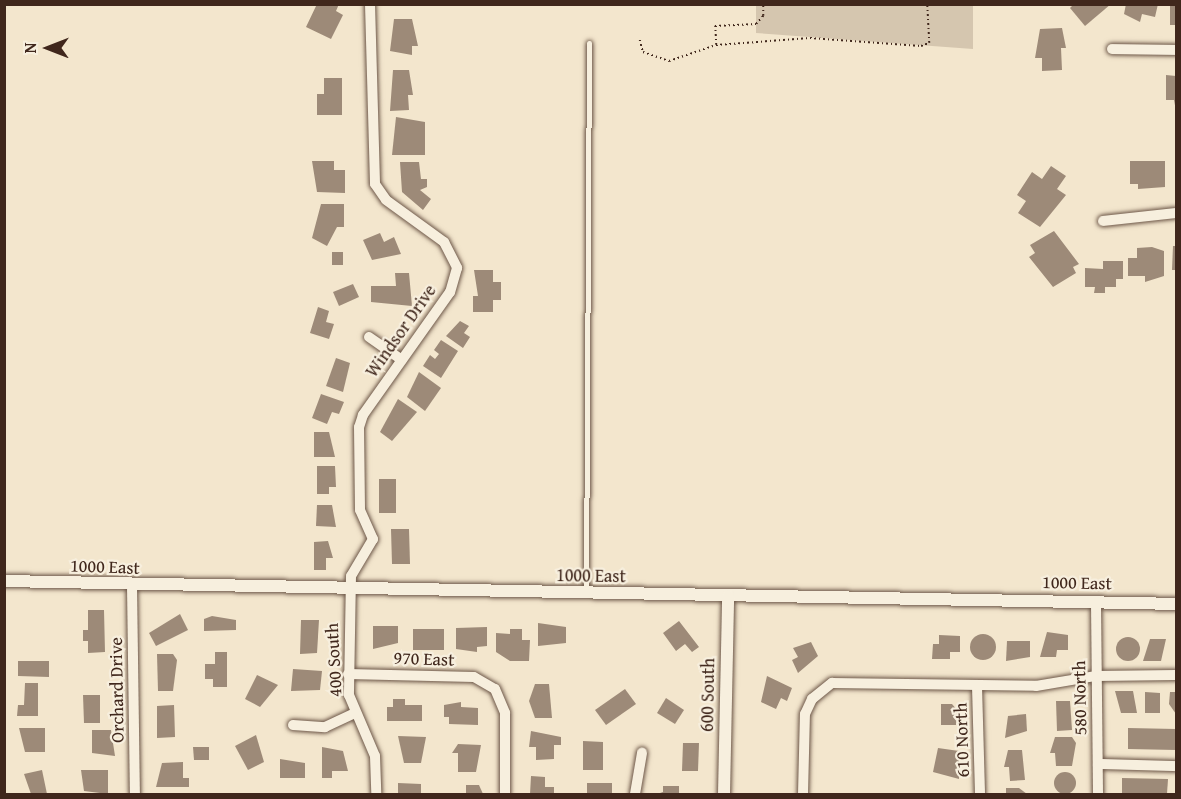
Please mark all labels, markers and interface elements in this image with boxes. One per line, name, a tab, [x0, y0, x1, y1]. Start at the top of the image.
north arrow	[18, 18, 78, 78]
text: N	[18, 43, 42, 53]
street label: Windsor Drive	[361, 281, 441, 381]
street label: 1000 East	[70, 555, 140, 579]
street label: 1000 East	[556, 565, 626, 587]
street label: 1000 East	[1042, 572, 1112, 594]
street label: 400 South	[321, 622, 347, 698]
street label: Orchard Drive	[105, 637, 129, 743]
street label: 970 East	[393, 647, 455, 671]
street label: 600 South	[697, 658, 719, 732]
street label: 580 North	[1069, 660, 1091, 736]
street label: 610 North	[950, 702, 974, 778]

